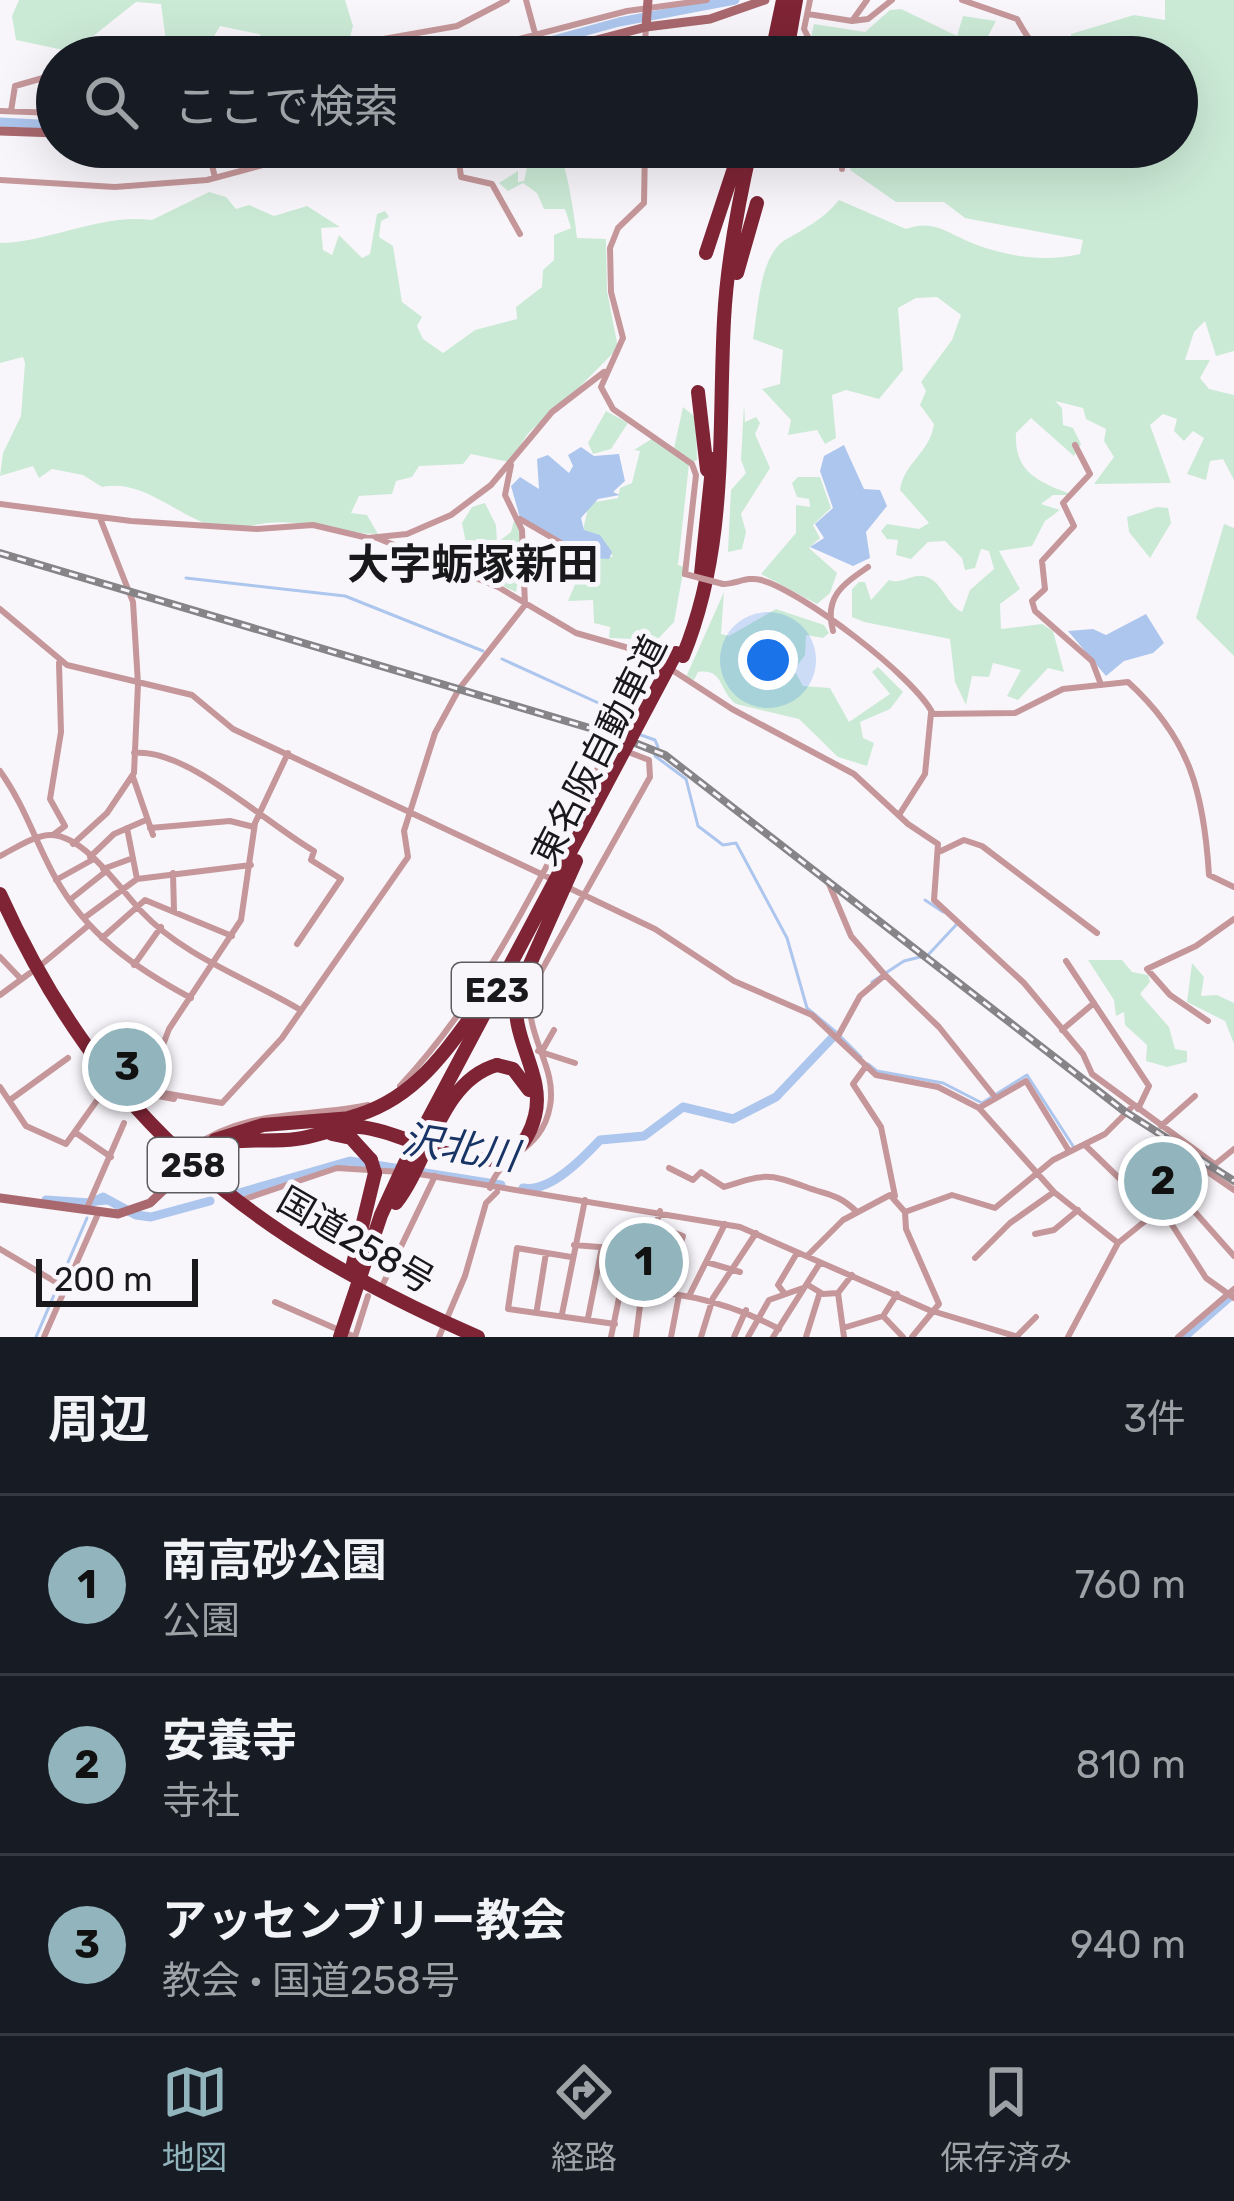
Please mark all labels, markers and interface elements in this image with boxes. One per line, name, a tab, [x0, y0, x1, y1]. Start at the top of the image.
search box	[36, 36, 1198, 168]
icon: search	[78, 69, 144, 135]
text: ここで検索	[174, 80, 399, 133]
district label: 大字蛎塚新田	[347, 540, 599, 590]
street label: 東名阪自動車道	[523, 628, 675, 872]
your location	[738, 630, 798, 690]
road number: E23	[452, 963, 542, 1017]
pin: 3	[88, 1022, 166, 1112]
water label: 沢北川	[399, 1116, 525, 1180]
pin: 2	[1124, 1136, 1202, 1226]
road number: 258	[148, 1138, 238, 1192]
street label: 国道258号	[270, 1178, 442, 1302]
pin: 1	[605, 1217, 683, 1307]
scale bar	[36, 1253, 198, 1306]
text: 200 m	[54, 1260, 153, 1299]
text: 周辺	[48, 1389, 150, 1450]
text: 3件	[1124, 1396, 1186, 1442]
text: 南高砂公園	[162, 1534, 387, 1587]
text: 1	[77, 1562, 97, 1608]
text: 760 m	[1075, 1562, 1186, 1608]
text: 公園	[162, 1598, 240, 1644]
text: 安養寺	[162, 1714, 297, 1767]
text: 2	[74, 1742, 100, 1788]
text: 810 m	[1076, 1742, 1186, 1788]
text: 寺社	[162, 1778, 240, 1824]
text: アッセンブリー教会	[162, 1894, 566, 1947]
text: 3	[74, 1922, 100, 1968]
text: 940 m	[1070, 1922, 1186, 1968]
text: 教会 · 国道258号	[162, 1958, 460, 2004]
tab: 地図	[162, 2059, 228, 2179]
tab: 経路	[551, 2059, 617, 2179]
tab: 保存済み	[940, 2059, 1072, 2179]

